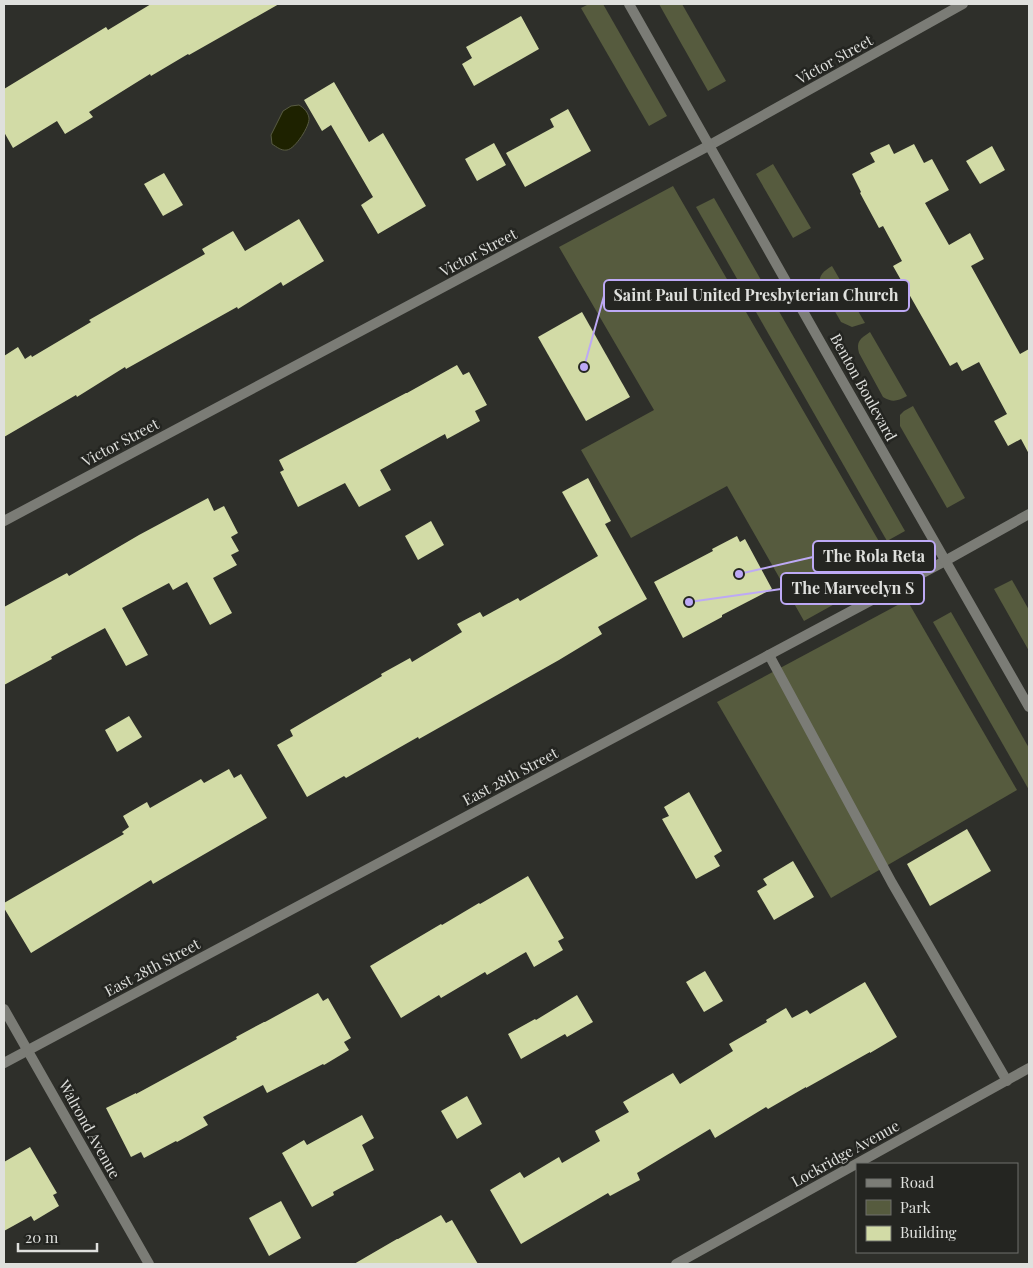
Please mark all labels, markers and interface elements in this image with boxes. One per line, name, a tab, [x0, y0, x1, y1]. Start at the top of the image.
street label: Victor Street	[791, 29, 876, 89]
street label: Victor Street	[435, 223, 521, 281]
callout: Saint Paul United Presbyterian Church	[604, 280, 909, 311]
text: Saint Paul United Presbyterian Church	[614, 284, 899, 305]
street label: Benton Boulevard	[826, 330, 902, 445]
street label: Victor Street	[77, 413, 163, 471]
callout: The Rola Reta	[813, 541, 935, 572]
text: The Rola Reta	[823, 545, 926, 566]
callout: The Marveelyn S	[781, 573, 924, 604]
text: The Marveelyn S	[792, 577, 914, 598]
street label: East 28th Street	[459, 742, 562, 810]
street label: East 28th Street	[101, 933, 204, 1001]
street label: Walrond Avenue	[54, 1075, 125, 1182]
street label: Lockridge Avenue	[787, 1115, 903, 1191]
legend	[856, 1163, 1018, 1253]
text: Road	[900, 1172, 934, 1192]
text: Park	[900, 1197, 932, 1217]
scale bar	[18, 1220, 96, 1252]
text: Building	[900, 1222, 957, 1242]
text: 20 m	[25, 1227, 59, 1247]

